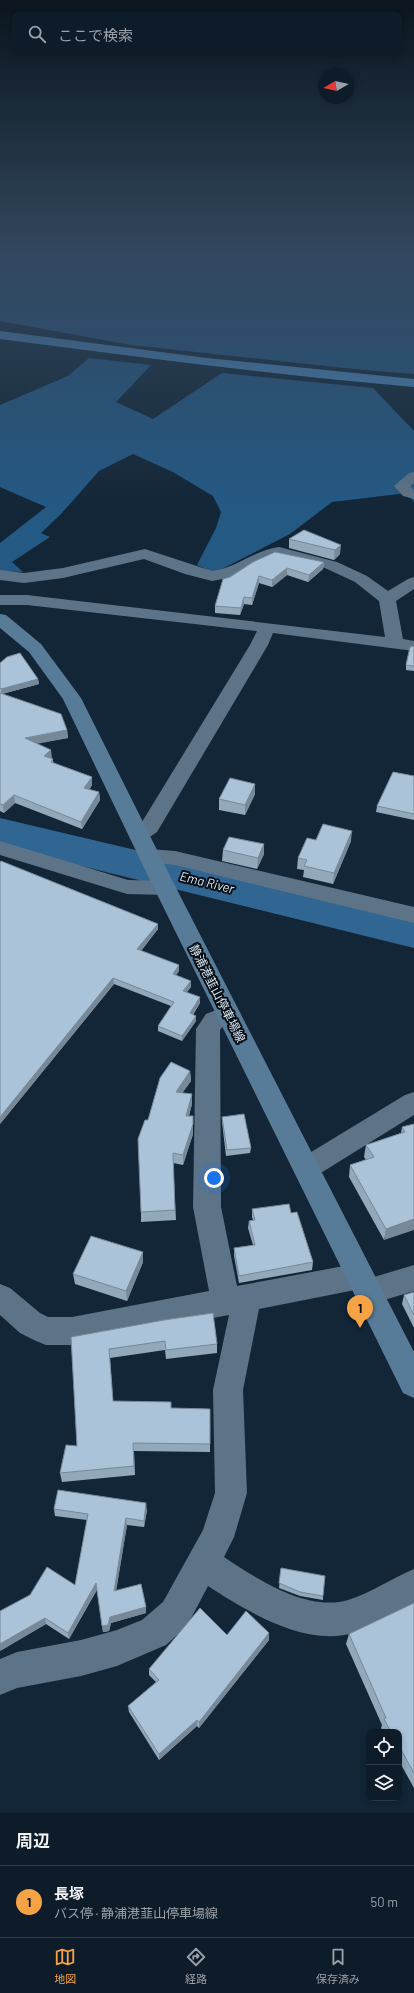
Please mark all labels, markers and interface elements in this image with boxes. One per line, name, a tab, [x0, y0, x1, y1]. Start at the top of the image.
search box	[12, 12, 402, 56]
icon: search	[26, 23, 48, 45]
text: ここで検索	[58, 26, 133, 44]
north arrow	[318, 68, 354, 104]
water label: Ema River	[178, 868, 236, 897]
street label: 静浦港韮山停車場線	[187, 942, 249, 1044]
your location	[204, 1168, 224, 1188]
pin: 1	[347, 1295, 373, 1328]
map controls	[366, 1729, 402, 1801]
button: locate	[366, 1729, 402, 1765]
button: layers	[366, 1765, 402, 1801]
text: 周辺	[16, 1830, 50, 1850]
text: 長塚	[54, 1884, 84, 1902]
text: 1	[27, 1894, 31, 1910]
text: 50 m	[371, 1894, 398, 1910]
text: バス停 · 静浦港韮山停車場線	[54, 1905, 218, 1921]
tab: 地図	[54, 1946, 76, 1986]
tab: 経路	[185, 1946, 207, 1986]
tab: 保存済み	[316, 1946, 360, 1986]

